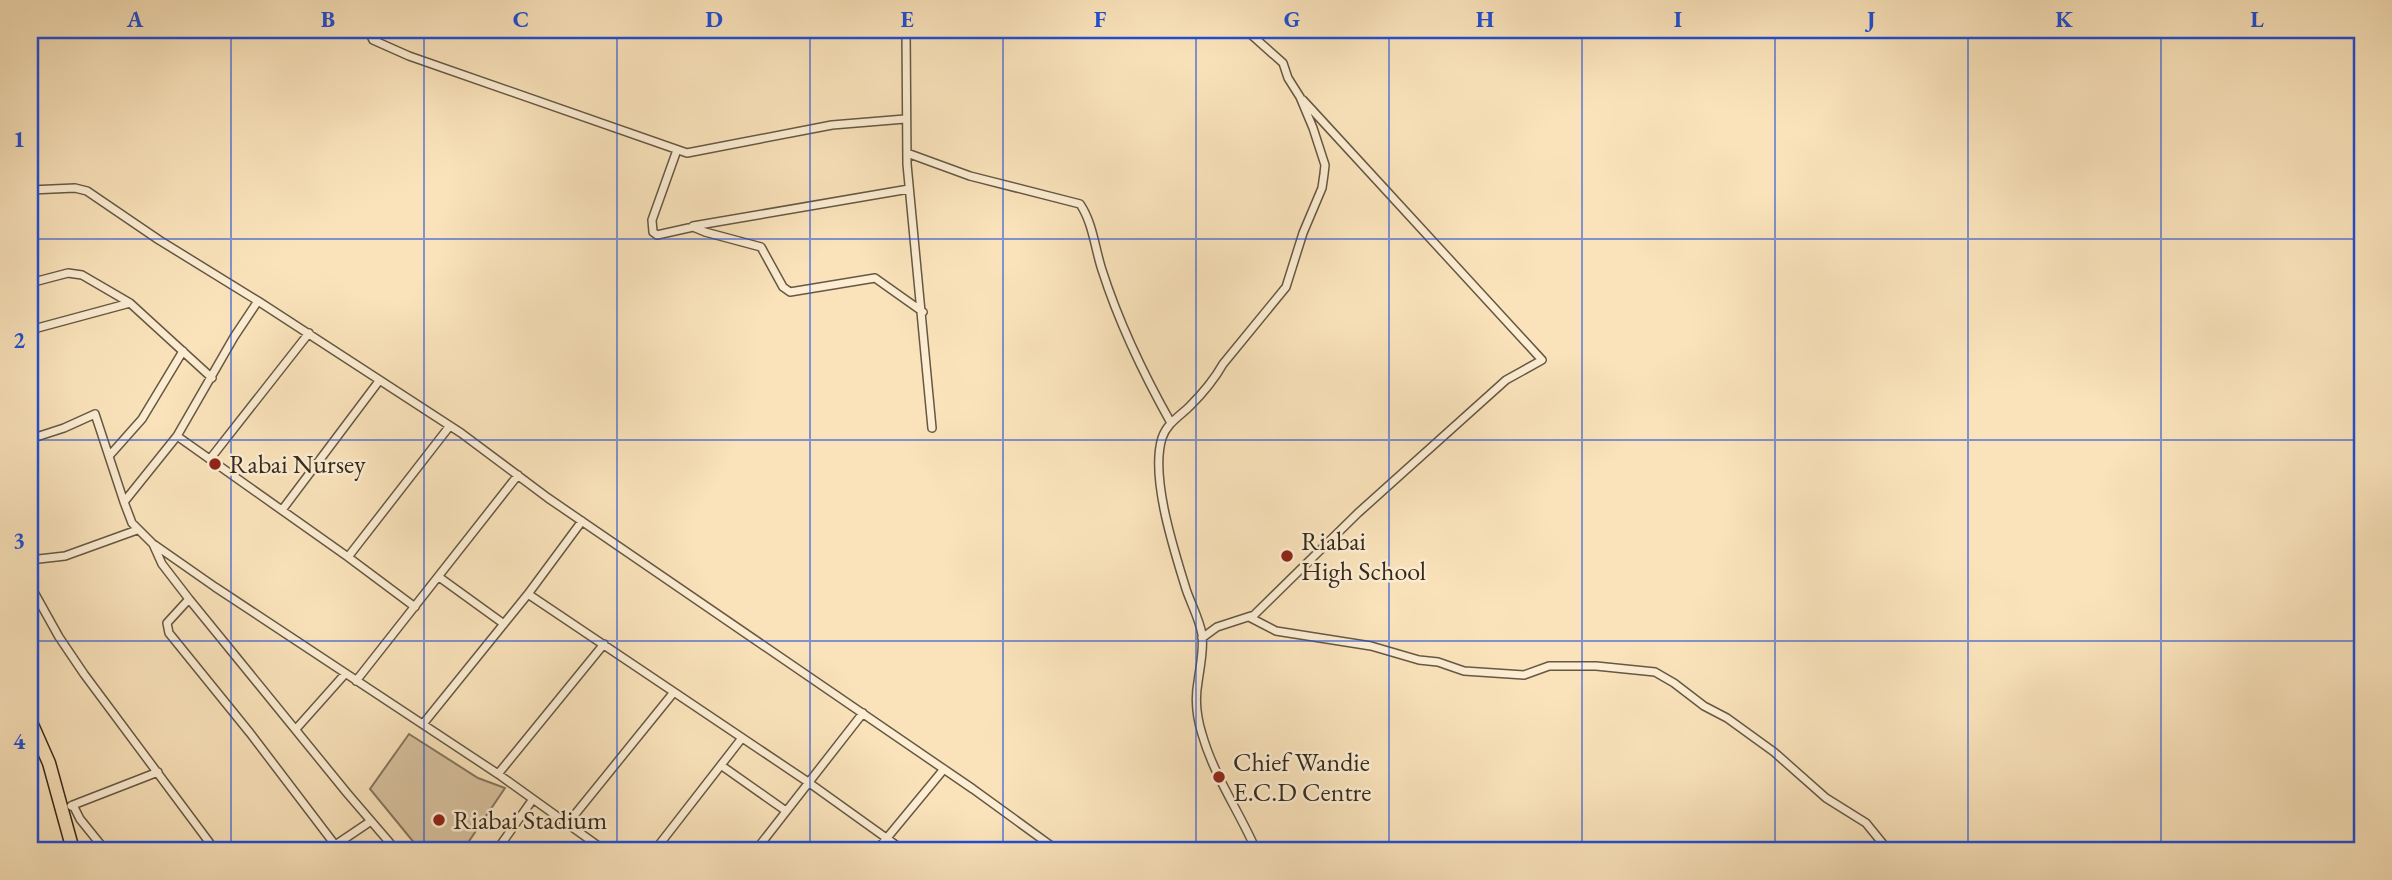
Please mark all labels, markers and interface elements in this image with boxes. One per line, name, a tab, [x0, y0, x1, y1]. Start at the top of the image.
text: A	[126, 4, 144, 34]
text: B	[321, 4, 335, 34]
text: C	[513, 4, 529, 34]
text: D	[705, 4, 723, 34]
text: E	[900, 4, 914, 34]
text: F	[1094, 4, 1107, 34]
text: G	[1284, 4, 1300, 34]
text: H	[1476, 4, 1494, 34]
text: I	[1674, 4, 1682, 34]
text: J	[1865, 4, 1876, 34]
text: K	[2055, 4, 2073, 34]
text: L	[2250, 4, 2264, 34]
text: 1	[13, 124, 25, 154]
text: 2	[13, 325, 25, 355]
place label: Rabai Nursey	[229, 447, 366, 481]
marker: Rabai Nursey	[207, 456, 223, 472]
place label: Riabai High School	[1301, 524, 1426, 588]
text: 3	[13, 525, 25, 555]
marker: Riabai High School	[1279, 548, 1295, 564]
text: 4	[13, 726, 26, 756]
place label: Chief Wandie E.C.D Centre	[1233, 745, 1371, 809]
marker: Chief Wandie E.C.D Centre	[1211, 769, 1227, 785]
place label: Riabai Stadium	[453, 803, 607, 837]
marker: Riabai Stadium	[431, 812, 447, 828]

